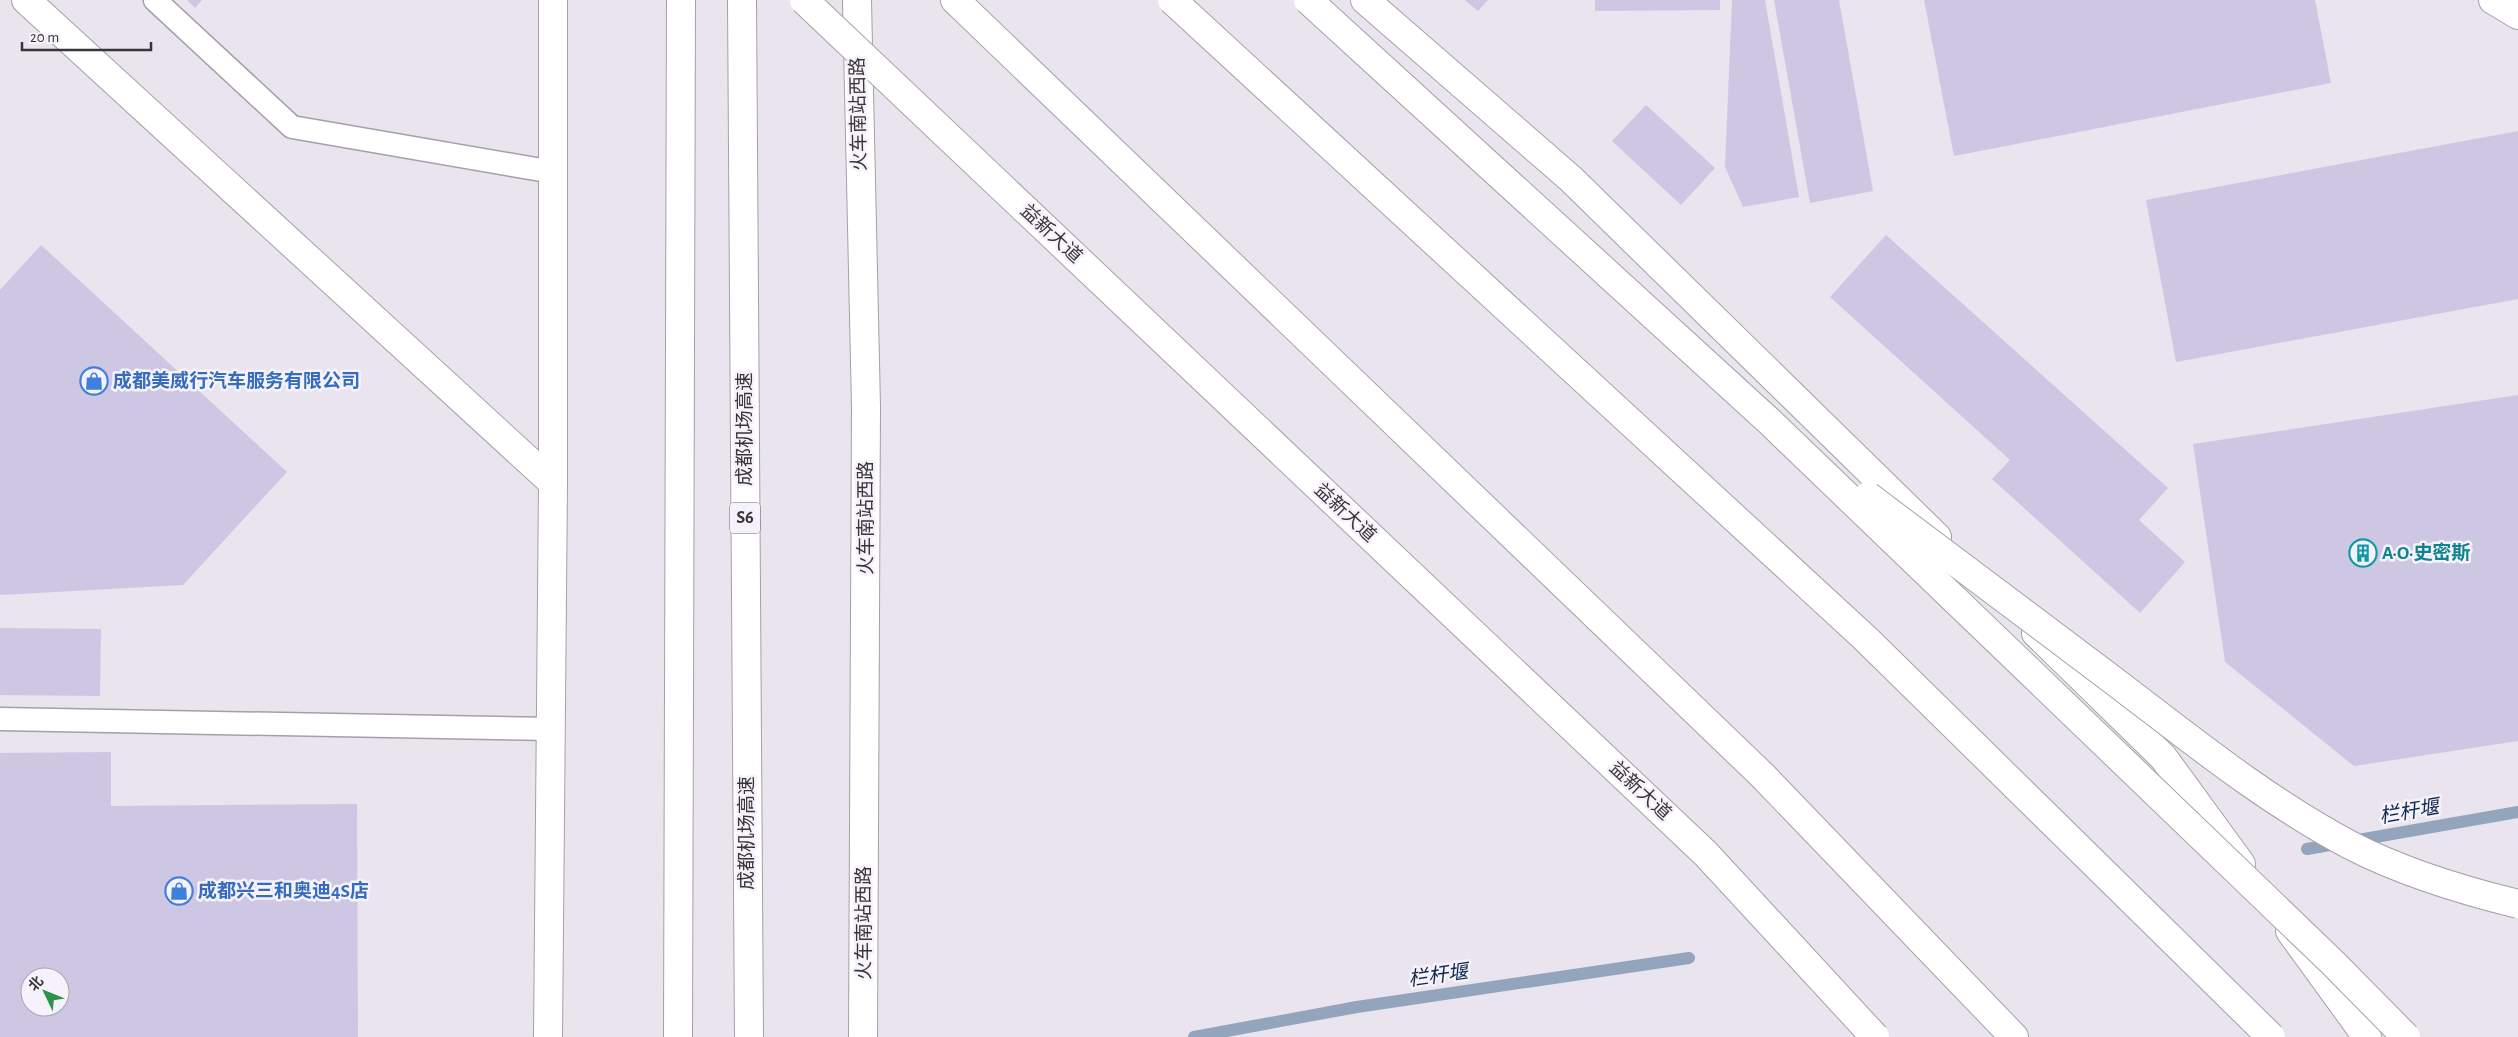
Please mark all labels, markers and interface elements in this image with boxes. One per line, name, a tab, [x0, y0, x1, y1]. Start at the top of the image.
scale bar	[22, 20, 151, 52]
text: 20 m	[30, 30, 59, 45]
street label: 火车南站西路	[847, 57, 869, 171]
street label: 益新大道	[1017, 200, 1087, 267]
shop icon: 成都美威行汽车服务有限公司	[79, 366, 109, 396]
place label: 成都美威行汽车服务有限公司	[113, 370, 360, 391]
street label: 成都机场高速	[734, 372, 755, 486]
street label: 火车南站西路	[855, 461, 876, 575]
street label: 益新大道	[1311, 479, 1381, 546]
road number: S6	[730, 502, 760, 534]
building icon: A·O·史密斯	[2348, 538, 2378, 568]
place label: A·O·史密斯	[2382, 542, 2470, 563]
street label: 益新大道	[1606, 757, 1676, 824]
street label: 成都机场高速	[736, 776, 757, 890]
water label: 栏杆堰	[2378, 795, 2443, 827]
street label: 火车南站西路	[853, 866, 874, 980]
shop icon: 成都兴三和奥迪4S店	[164, 876, 194, 906]
place label: 成都兴三和奥迪4S店	[198, 880, 369, 901]
water label: 栏杆堰	[1407, 961, 1472, 990]
north arrow	[20, 967, 70, 1017]
text: 北	[26, 973, 46, 994]

